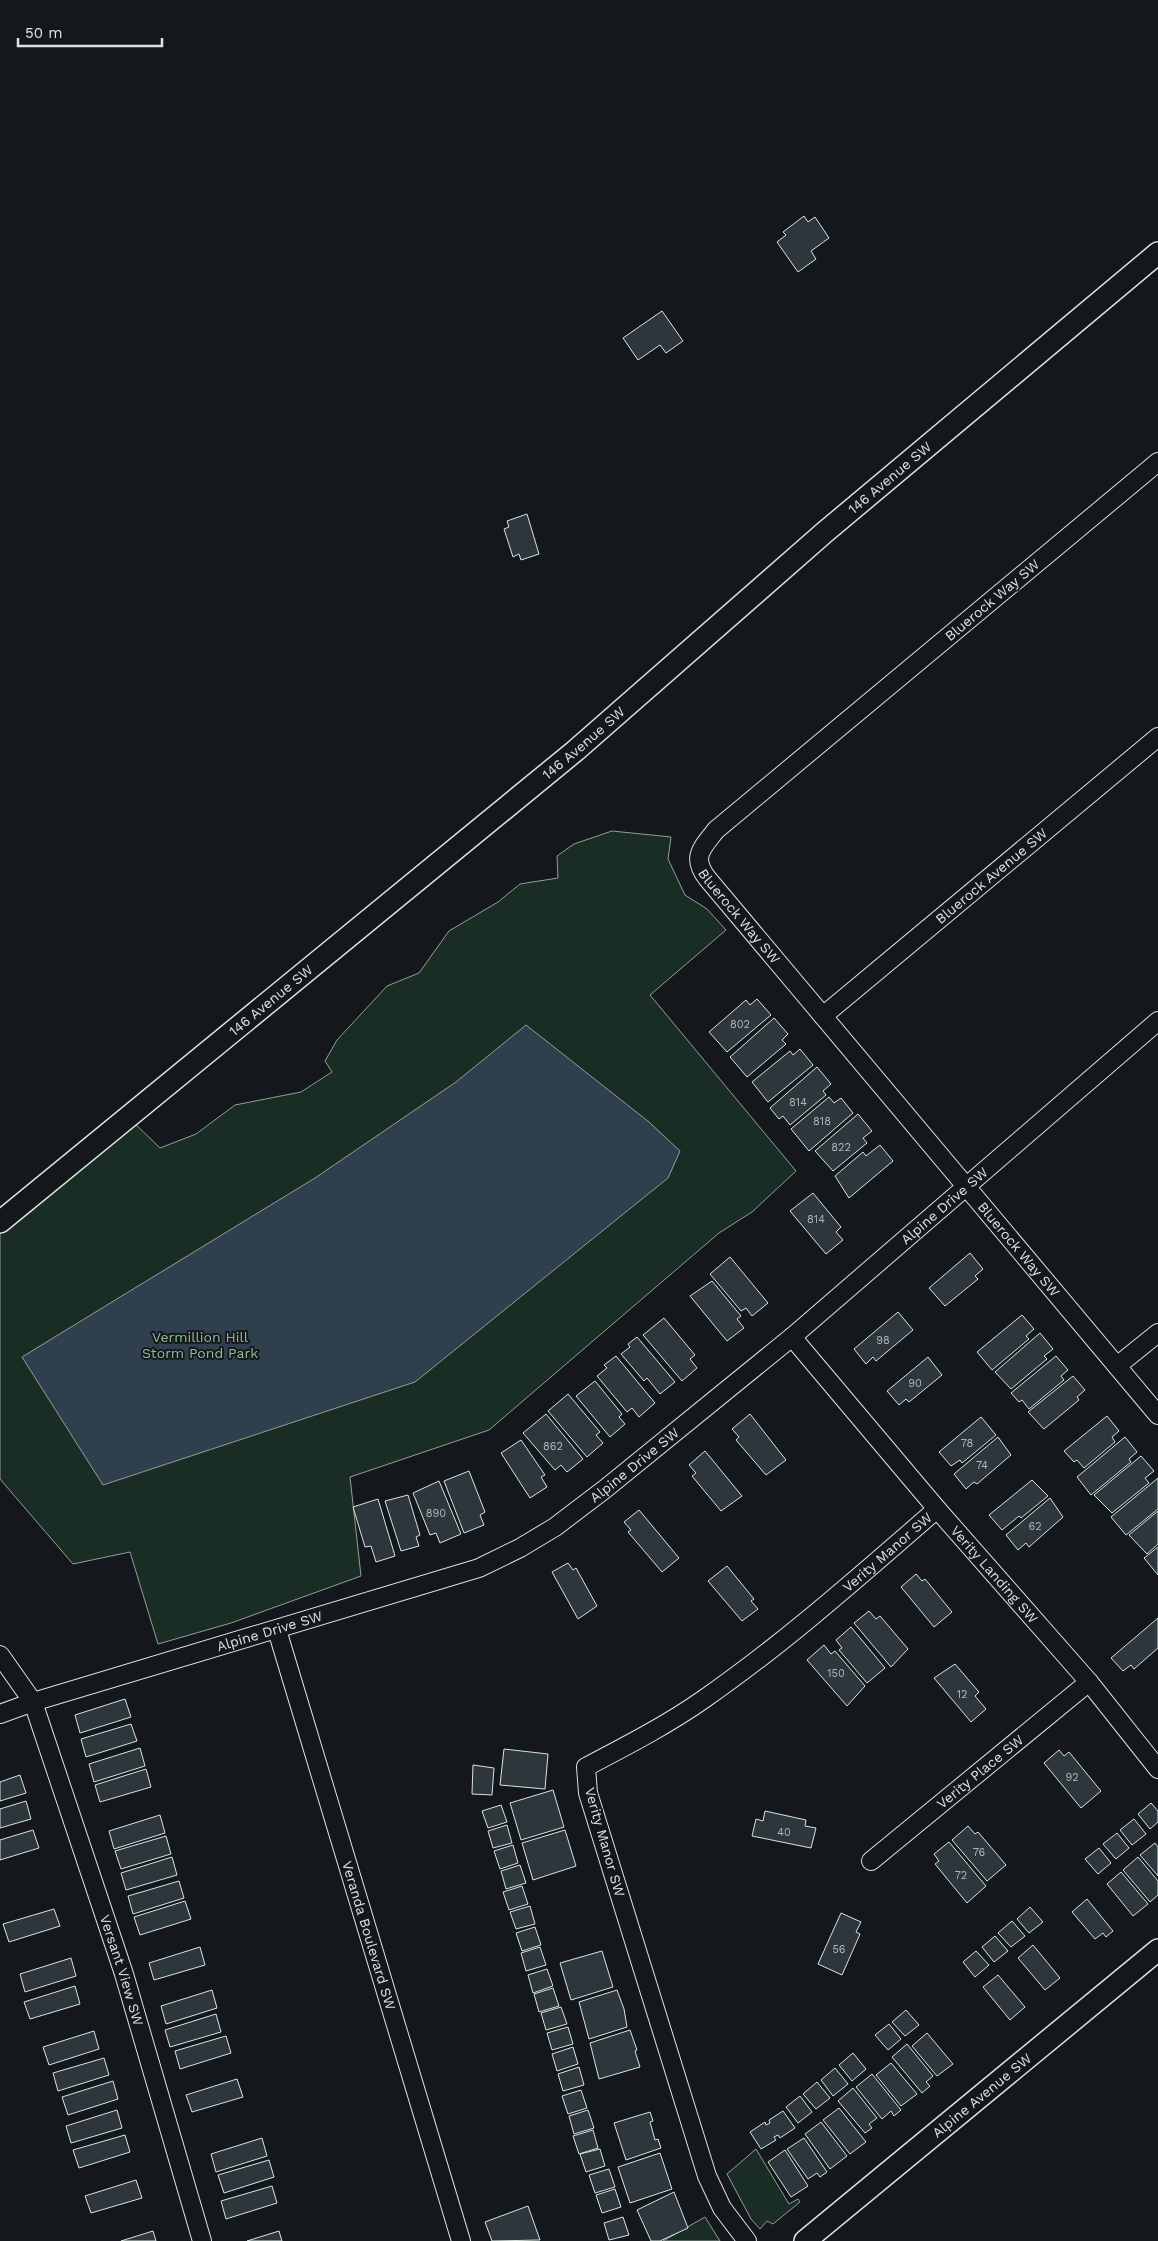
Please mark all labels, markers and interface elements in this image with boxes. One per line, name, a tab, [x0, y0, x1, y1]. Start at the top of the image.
scale bar	[18, 15, 161, 47]
text: 50 m	[25, 24, 62, 42]
street label: 146 Avenue SW	[845, 438, 934, 517]
street label: Bluerock Way SW	[942, 556, 1042, 644]
street label: 146 Avenue SW	[539, 703, 628, 783]
street label: Bluerock Avenue SW	[932, 825, 1050, 927]
street label: Bluerock Way SW	[695, 866, 783, 967]
street label: 146 Avenue SW	[226, 961, 316, 1039]
house number: 802	[730, 1018, 750, 1031]
house number: 814	[789, 1096, 807, 1109]
house number: 818	[813, 1115, 831, 1128]
house number: 822	[831, 1141, 851, 1154]
street label: Alpine Drive SW	[897, 1164, 991, 1248]
street label: Bluerock Way SW	[975, 1199, 1063, 1300]
house number: 814	[807, 1213, 825, 1226]
park label: Vermillion Hill Storm Pond Park	[142, 1329, 258, 1361]
house number: 98	[876, 1334, 890, 1347]
house number: 90	[908, 1377, 922, 1390]
street label: Alpine Drive SW	[587, 1424, 682, 1506]
house number: 78	[961, 1437, 974, 1450]
house number: 862	[543, 1440, 563, 1453]
house number: 74	[976, 1459, 988, 1472]
house number: 890	[426, 1507, 446, 1520]
street label: Verity Manor SW	[839, 1509, 935, 1595]
house number: 62	[1028, 1520, 1042, 1533]
street label: Verity Landing SW	[947, 1522, 1041, 1626]
street label: Alpine Drive SW	[215, 1608, 324, 1654]
house number: 150	[827, 1667, 845, 1680]
house number: 12	[957, 1688, 967, 1701]
street label: Verity Place SW	[933, 1731, 1027, 1812]
house number: 92	[1065, 1771, 1079, 1784]
street label: Verity Manor SW	[582, 1786, 628, 1898]
house number: 40	[777, 1826, 791, 1839]
house number: 76	[973, 1846, 986, 1859]
street label: Veranda Boulevard SW	[339, 1859, 399, 2012]
house number: 72	[955, 1869, 967, 1882]
street label: Versant View SW	[97, 1913, 147, 2028]
house number: 56	[832, 1943, 846, 1956]
street label: Alpine Avenue SW	[929, 2050, 1035, 2141]

